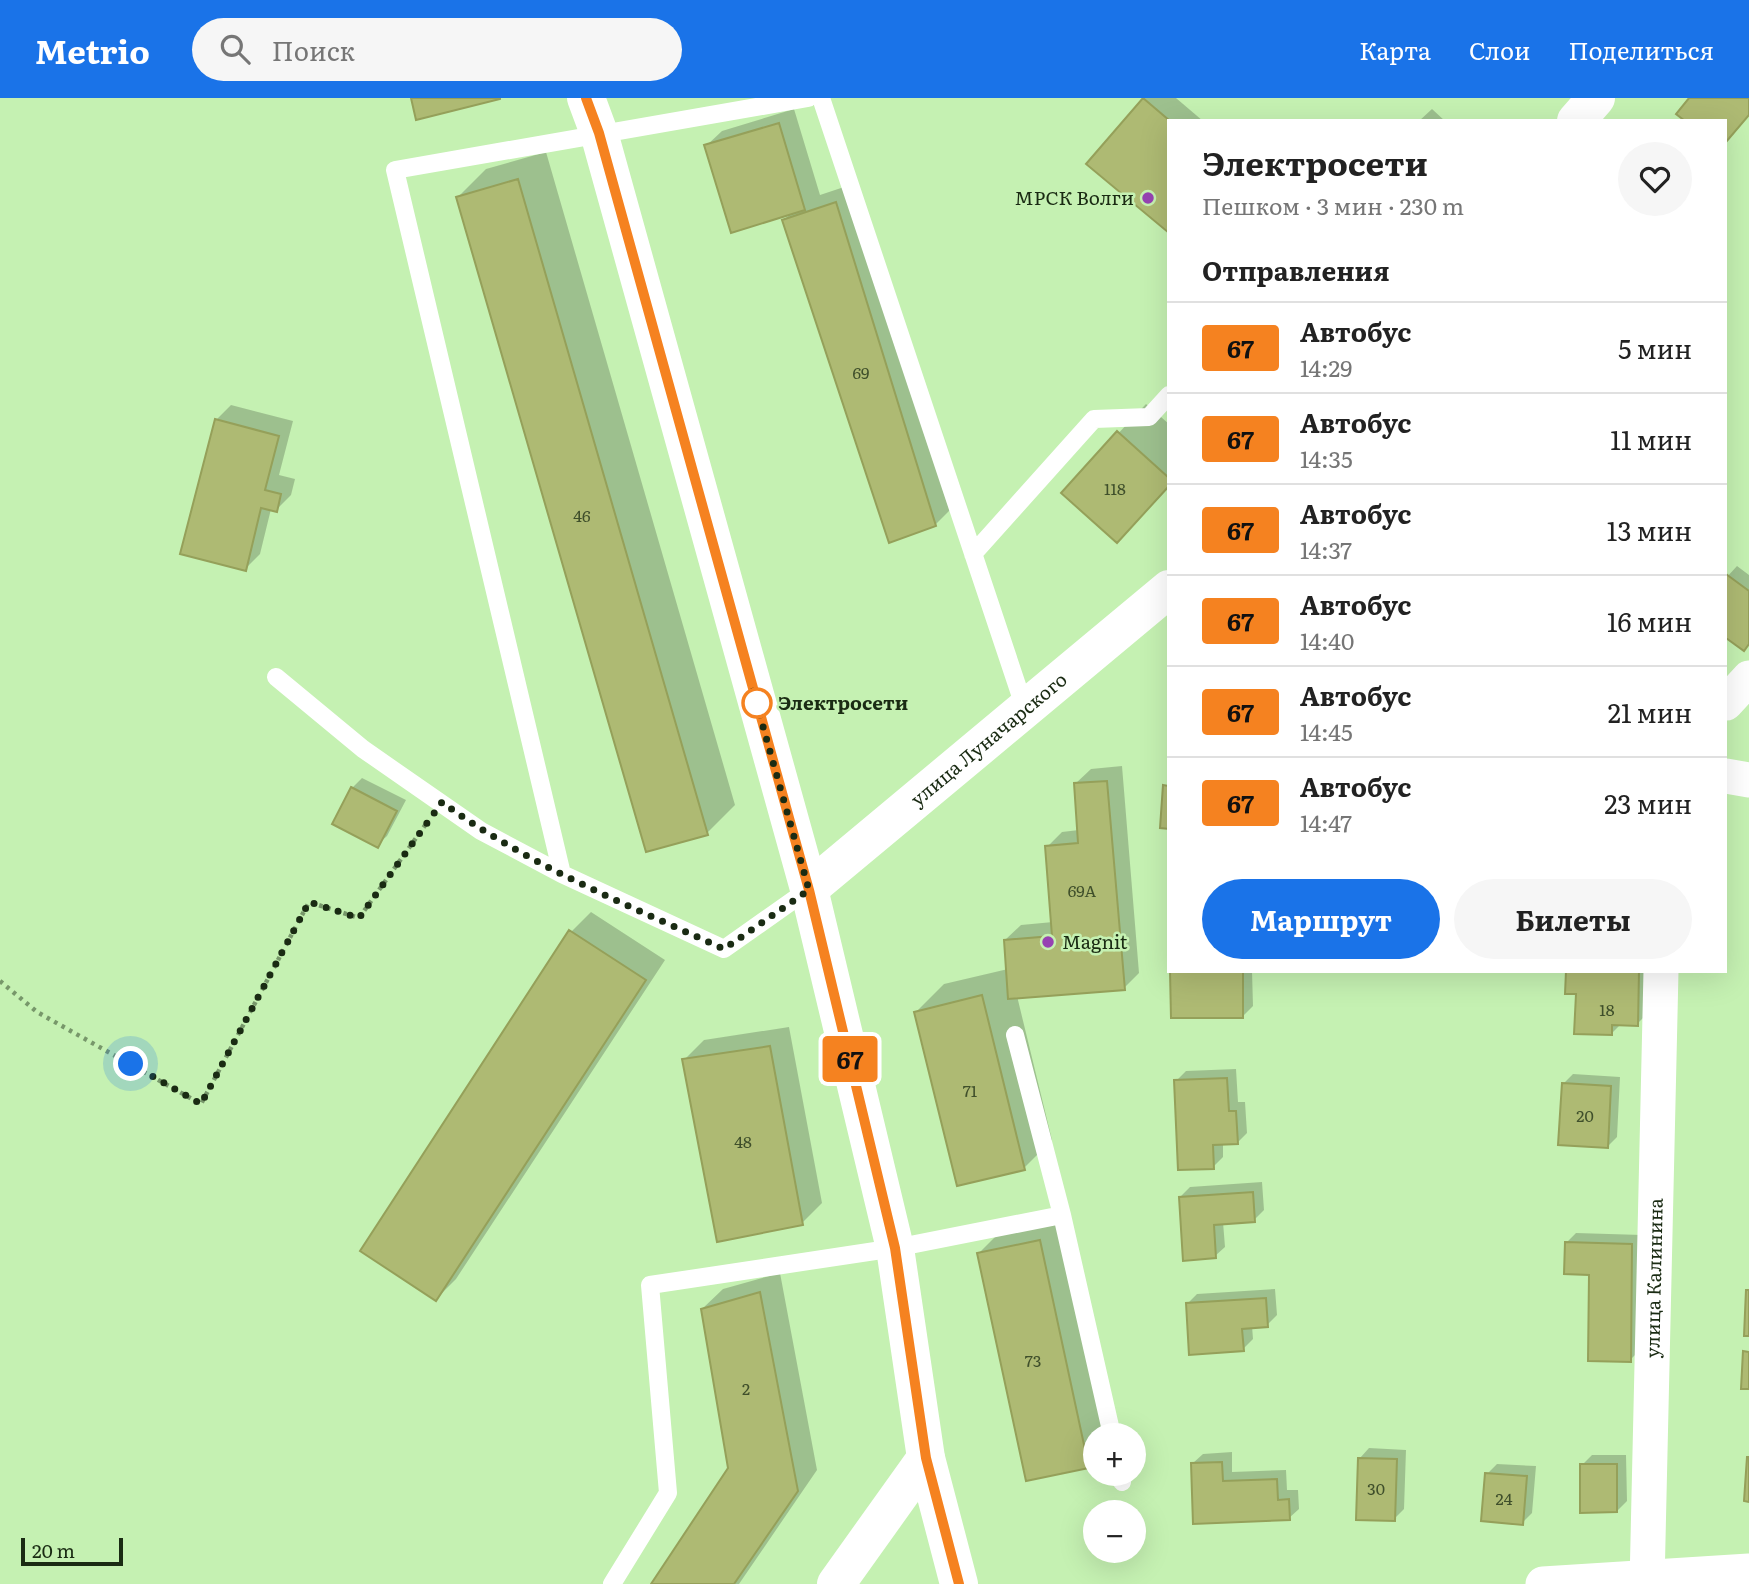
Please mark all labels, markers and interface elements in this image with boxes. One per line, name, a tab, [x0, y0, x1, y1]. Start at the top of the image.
search box	[192, 18, 682, 81]
text: Metrio	[35, 25, 150, 74]
icon: search	[216, 30, 254, 68]
text: Поиск	[272, 30, 355, 69]
text: Карта	[1359, 32, 1431, 67]
text: Слои	[1469, 32, 1530, 67]
text: Поделиться	[1568, 32, 1714, 67]
text: Электросети	[1202, 137, 1428, 186]
button: heart	[1618, 142, 1692, 216]
place label: МРСК Волги	[1015, 183, 1134, 211]
text: Пешком · 3 мин · 230 m	[1202, 188, 1464, 222]
marker: МРСК Волги	[1140, 190, 1156, 206]
text: Отправления	[1202, 250, 1390, 289]
text: Автобус	[1300, 311, 1411, 350]
text: 5 мин	[1618, 328, 1692, 367]
text: 67	[1227, 330, 1254, 365]
text: 14:29	[1300, 350, 1352, 384]
house number: 69	[853, 360, 869, 384]
text: Автобус	[1300, 402, 1411, 441]
text: 11 мин	[1610, 419, 1692, 458]
text: 67	[1227, 421, 1254, 456]
text: 14:35	[1300, 441, 1353, 475]
house number: 118	[1104, 476, 1126, 500]
text: Автобус	[1300, 493, 1411, 532]
house number: 46	[573, 503, 591, 527]
text: 13 мин	[1607, 510, 1692, 549]
text: 67	[1227, 512, 1254, 547]
text: 14:37	[1300, 532, 1352, 566]
text: Автобус	[1300, 584, 1411, 623]
text: 16 мин	[1607, 601, 1692, 640]
text: 67	[1227, 603, 1254, 638]
text: 14:40	[1300, 623, 1354, 657]
street label: улица Луначарского	[904, 665, 1072, 812]
text: Автобус	[1300, 675, 1411, 714]
marker: Электросети	[742, 688, 772, 718]
place label: Электросети	[778, 688, 908, 716]
text: 21 мин	[1608, 692, 1692, 731]
text: 67	[1227, 694, 1254, 729]
text: 14:45	[1300, 714, 1353, 748]
text: Автобус	[1300, 766, 1411, 805]
text: 23 мин	[1604, 783, 1692, 822]
text: 67	[1227, 785, 1254, 820]
text: 14:47	[1300, 805, 1352, 839]
house number: 69А	[1068, 878, 1097, 902]
button: Маршрут	[1202, 879, 1440, 959]
button: Билеты	[1454, 879, 1692, 959]
place label: Magnit	[1062, 927, 1128, 955]
marker: Magnit	[1040, 934, 1056, 950]
house number: 18	[1599, 997, 1615, 1021]
line badge: 67	[818, 1036, 882, 1082]
text: 67	[837, 1041, 863, 1076]
your location	[113, 1046, 148, 1081]
house number: 71	[963, 1078, 978, 1102]
house number: 20	[1576, 1103, 1594, 1127]
house number: 48	[734, 1129, 752, 1153]
street label: улица Калинина	[1637, 1197, 1669, 1358]
house number: 73	[1025, 1348, 1041, 1372]
house number: 2	[742, 1376, 750, 1400]
map controls	[1083, 1423, 1146, 1563]
button: +	[1083, 1423, 1146, 1486]
house number: 30	[1367, 1476, 1385, 1500]
house number: 24	[1496, 1486, 1513, 1510]
button: −	[1083, 1500, 1146, 1563]
scale bar	[21, 1535, 122, 1567]
text: 20 m	[32, 1536, 75, 1564]

